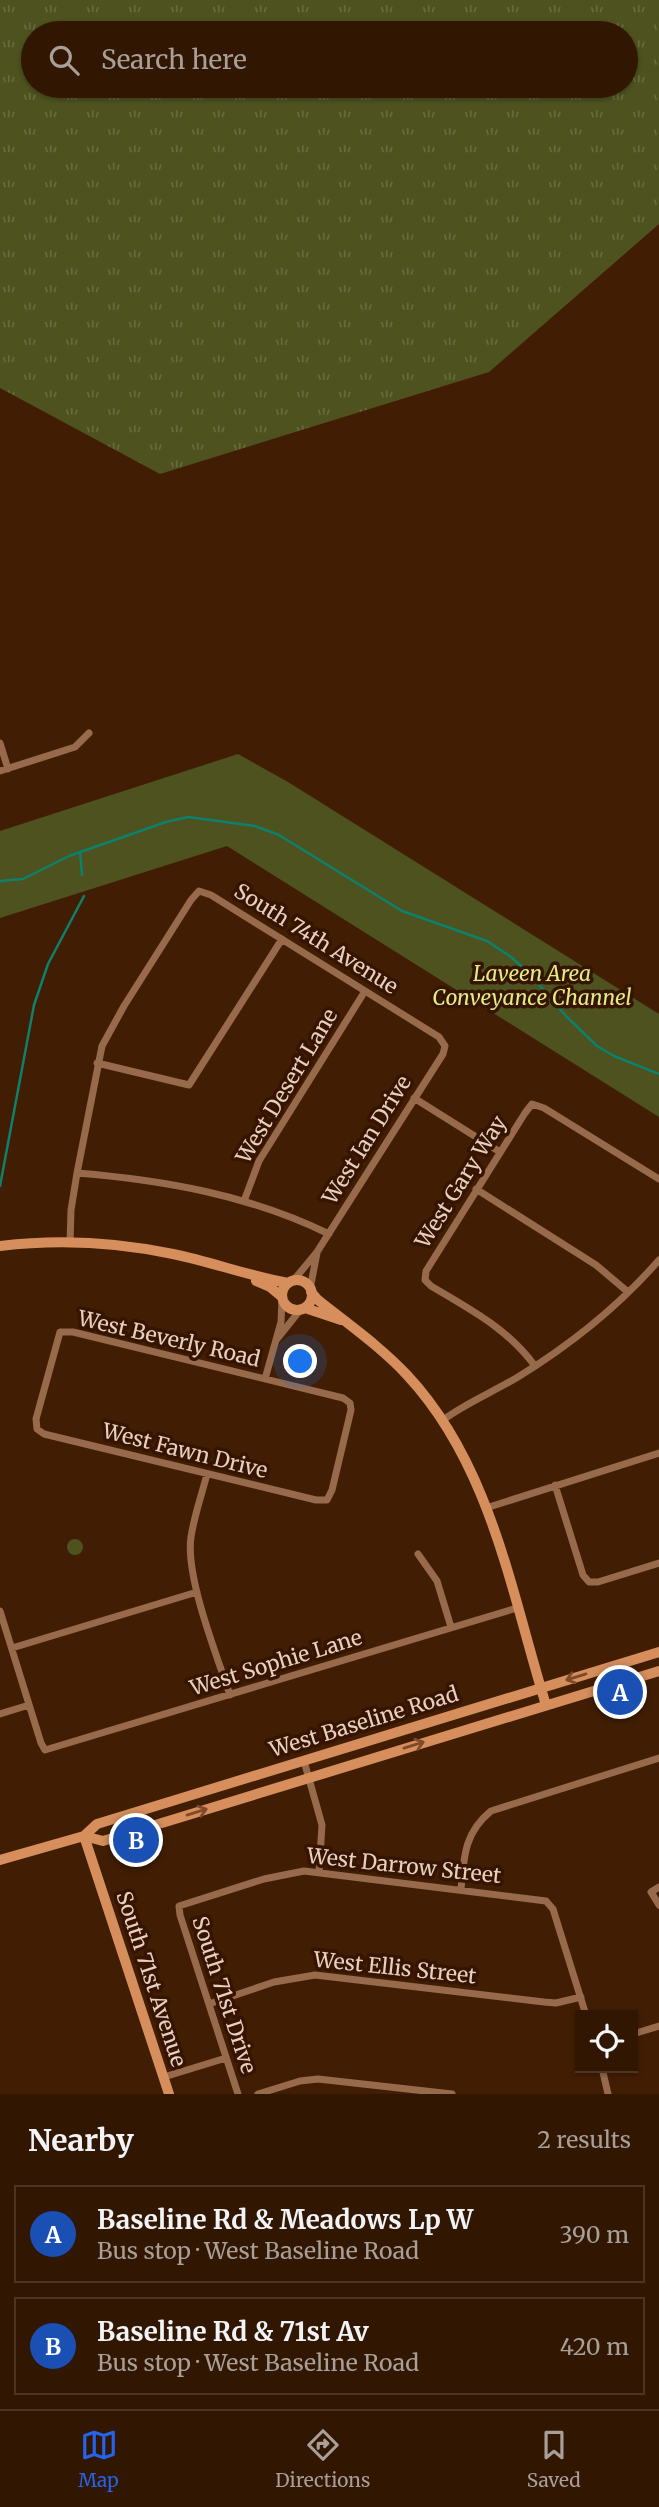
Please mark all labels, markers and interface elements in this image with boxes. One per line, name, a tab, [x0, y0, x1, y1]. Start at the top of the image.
search box	[21, 21, 638, 98]
icon: search	[45, 41, 83, 79]
text: Search here	[101, 43, 247, 76]
street label: South 74th Avenue	[229, 877, 403, 1000]
park label: Laveen Area Conveyance Channel	[432, 960, 632, 1011]
street label: West Desert Lane	[229, 1003, 343, 1169]
street label: West Ian Drive	[316, 1070, 417, 1210]
street label: West Gary Way	[409, 1110, 512, 1254]
street label: West Beverly Road	[74, 1304, 263, 1373]
your location	[283, 1344, 317, 1378]
street label: West Fawn Drive	[99, 1417, 271, 1484]
street label: West Sophie Lane	[186, 1623, 365, 1702]
pin: A	[597, 1666, 643, 1718]
one-way arrow	[566, 1672, 588, 1685]
street label: West Baseline Road	[265, 1680, 462, 1763]
one-way arrow	[403, 1738, 425, 1751]
one-way arrow	[185, 1805, 207, 1818]
pin: B	[113, 1814, 159, 1866]
street label: West Darrow Street	[305, 1842, 502, 1889]
street label: South 71st Avenue	[110, 1888, 193, 2070]
street label: South 71st Drive	[186, 1913, 263, 2077]
street label: West Ellis Street	[311, 1945, 478, 1989]
map controls	[575, 2010, 638, 2073]
button: locate	[575, 2010, 638, 2073]
text: Nearby	[28, 2121, 134, 2159]
text: 2 results	[537, 2125, 631, 2154]
text: Baseline Rd & Meadows Lp W	[97, 2203, 473, 2236]
text: A	[45, 2220, 61, 2249]
text: 390 m	[559, 2220, 629, 2249]
text: Bus stop · West Baseline Road	[97, 2236, 419, 2265]
text: Baseline Rd & 71st Av	[97, 2315, 369, 2348]
text: B	[45, 2332, 61, 2361]
text: 420 m	[560, 2332, 629, 2361]
text: Bus stop · West Baseline Road	[97, 2348, 419, 2377]
tab: Map	[78, 2426, 119, 2492]
tab: Directions	[275, 2426, 370, 2492]
tab: Saved	[527, 2426, 581, 2492]

